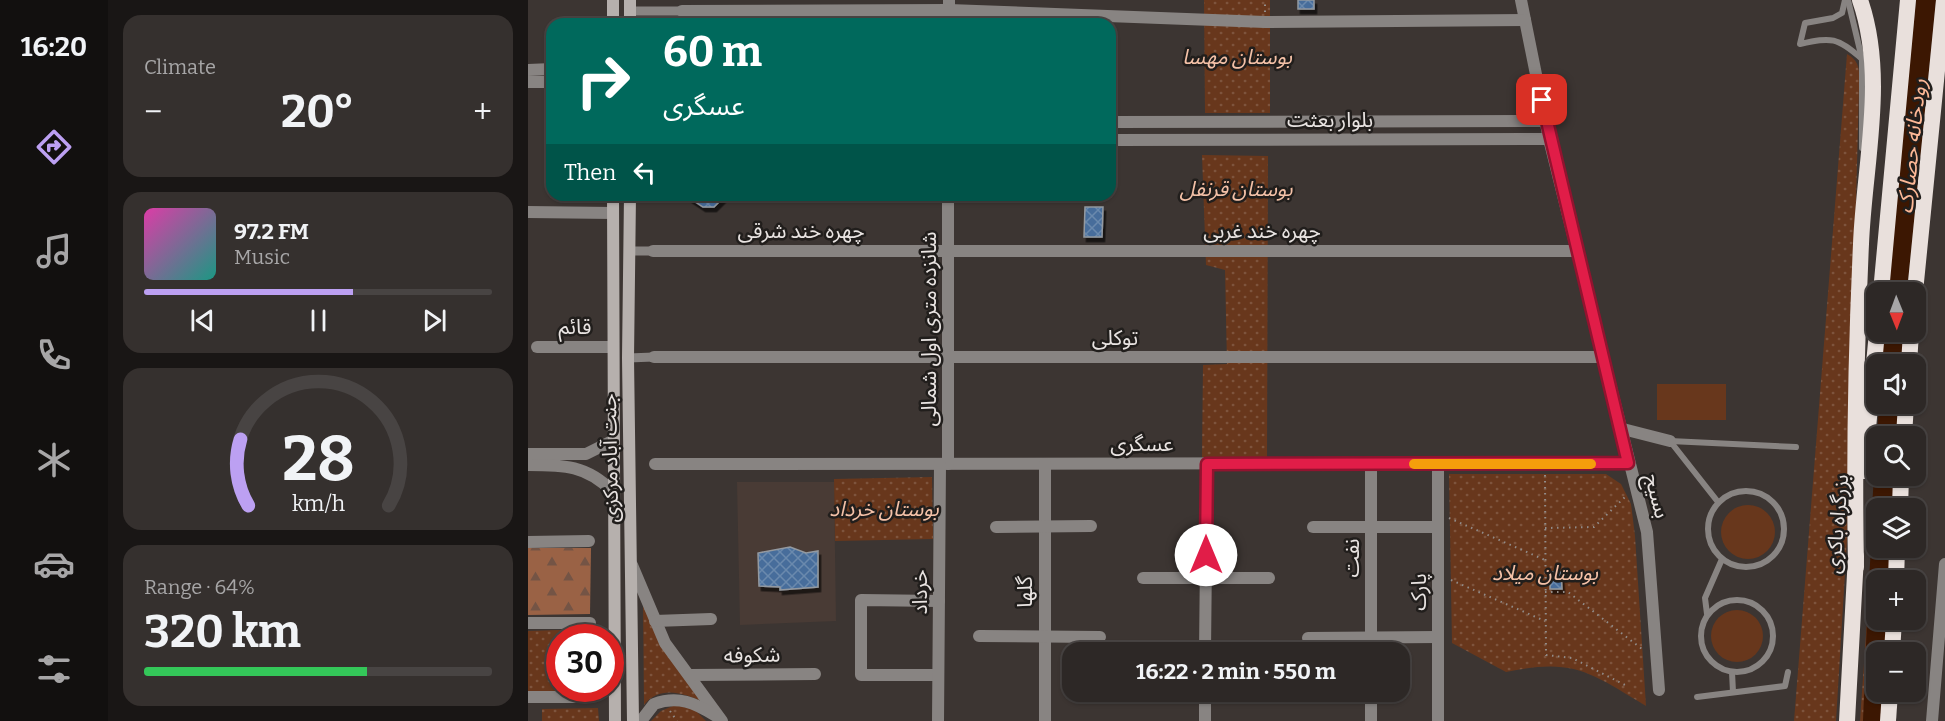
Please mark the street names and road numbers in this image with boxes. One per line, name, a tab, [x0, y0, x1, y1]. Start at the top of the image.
street label: بلوار بعثت	[1287, 107, 1373, 133]
street label: چهره خند شرقی	[737, 218, 865, 244]
street label: چهره خند غربی	[1203, 218, 1321, 244]
street label: شانزده متری اول شمالی	[916, 232, 942, 426]
street label: قائم	[559, 314, 591, 342]
street label: توکلی	[1092, 325, 1138, 351]
street label: جنت آباد مرکزی	[596, 393, 624, 523]
street label: عسگری	[1110, 431, 1174, 457]
street label: بسیج	[1637, 471, 1675, 522]
street label: بزرگراه باکری	[1820, 473, 1854, 575]
street label: نفت	[1339, 539, 1365, 578]
street label: خرداد	[907, 569, 933, 615]
street label: پارک	[1406, 573, 1432, 611]
street label: گلها	[1012, 576, 1038, 608]
street label: شکوفه	[723, 642, 781, 668]

